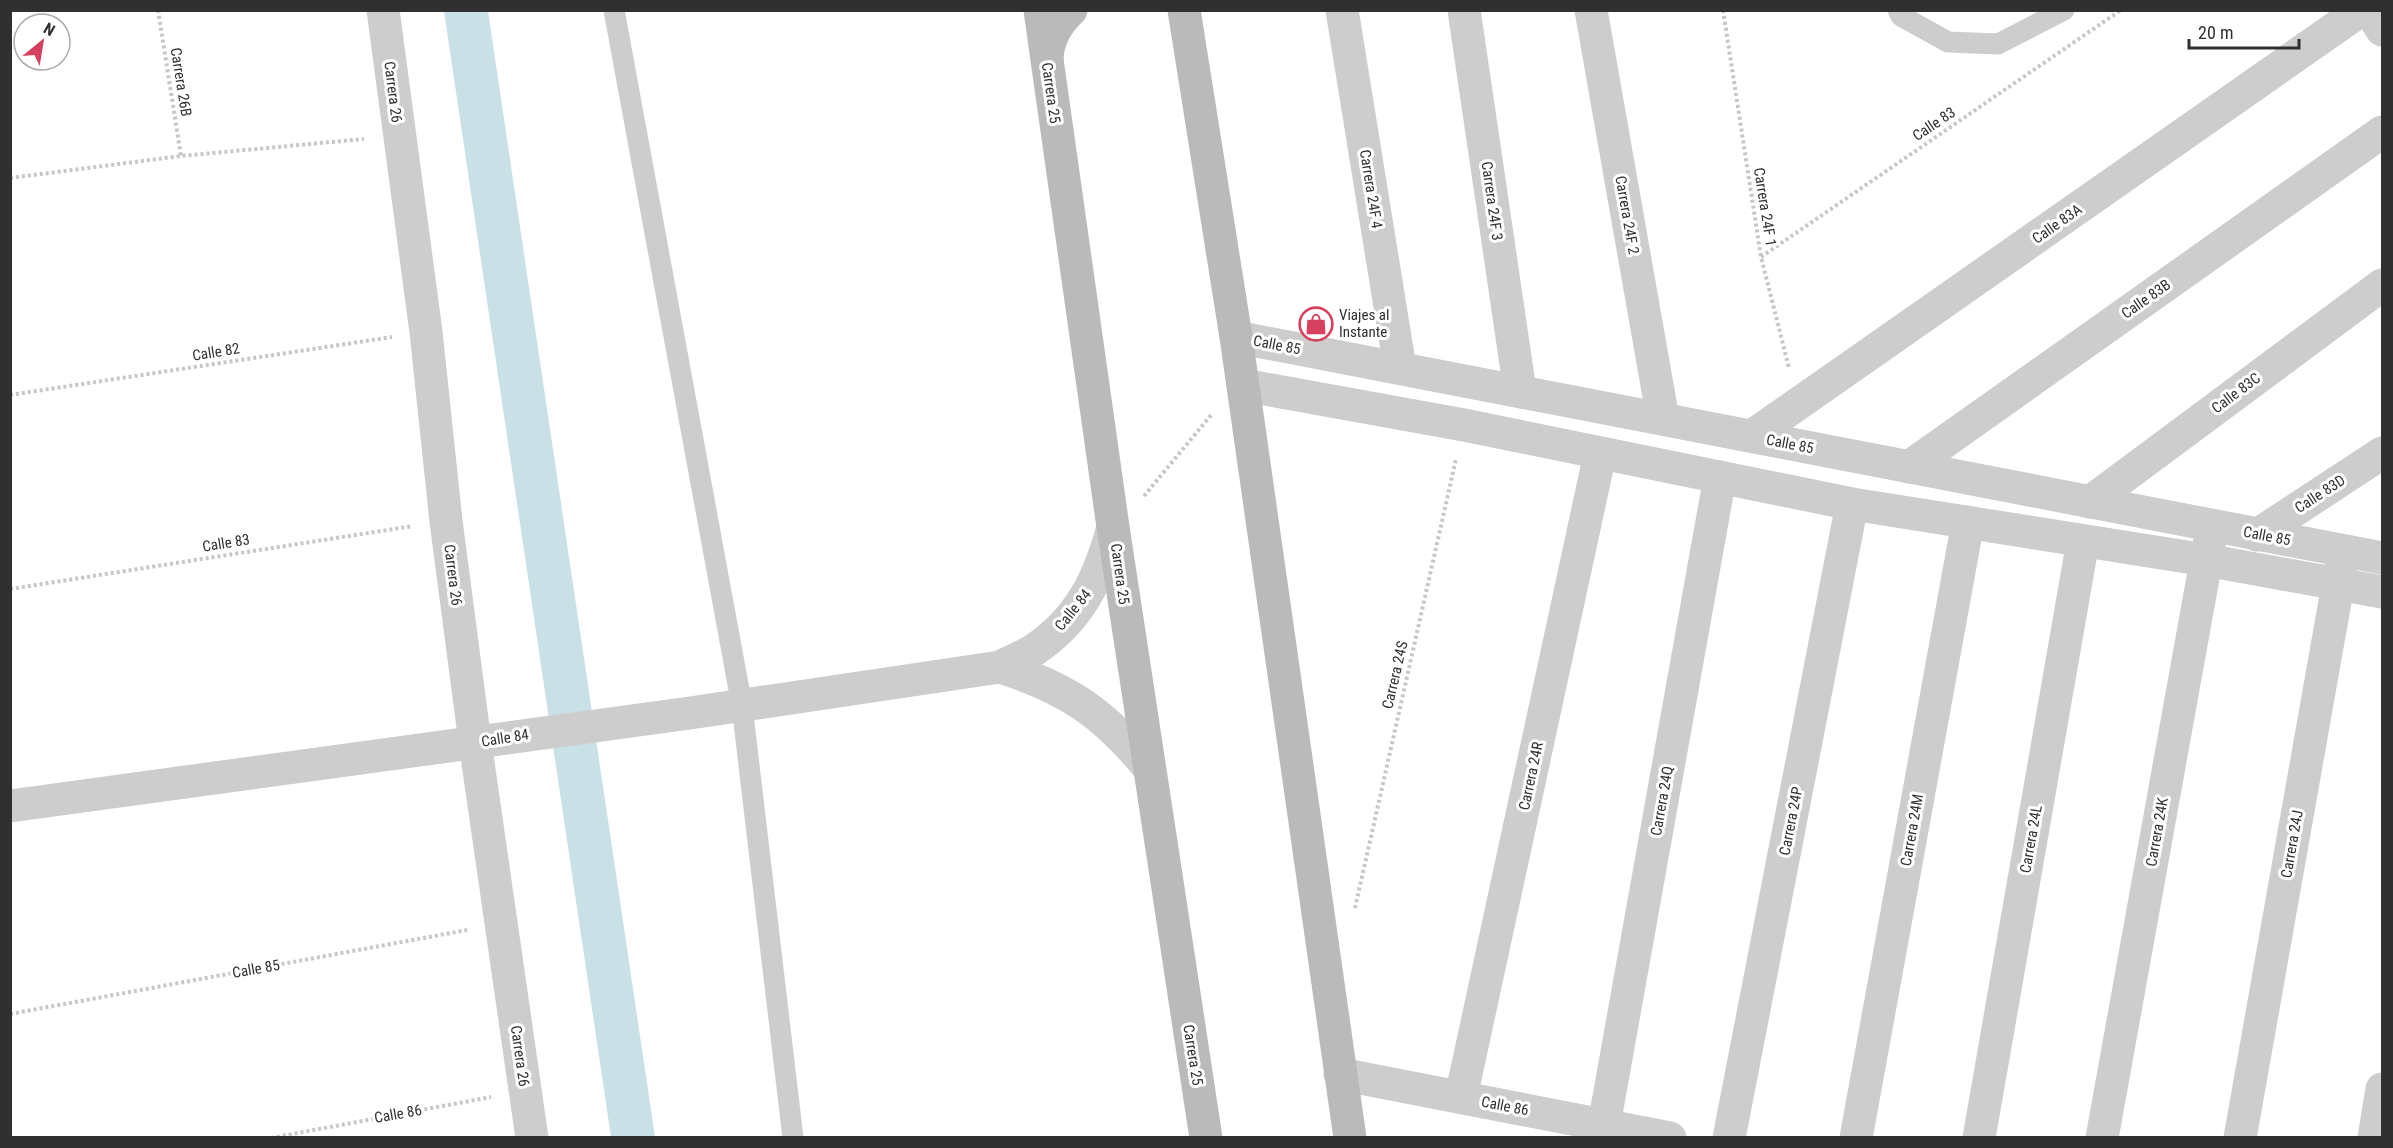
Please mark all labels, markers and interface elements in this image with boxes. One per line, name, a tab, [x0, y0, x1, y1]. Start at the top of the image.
north arrow	[12, 12, 72, 72]
scale bar	[2189, 12, 2298, 50]
text: N	[40, 19, 58, 40]
text: 20 m	[2198, 22, 2233, 43]
street label: Carrera 26B	[167, 46, 195, 118]
street label: Carrera 26	[380, 60, 406, 124]
street label: Carrera 25	[1038, 61, 1064, 125]
street label: Calle 83	[1909, 103, 1959, 145]
street label: Carrera 24F 4	[1356, 148, 1386, 230]
street label: Carrera 24F 3	[1478, 160, 1506, 242]
street label: Carrera 24F 1	[1750, 166, 1780, 248]
street label: Carrera 24F 2	[1611, 174, 1643, 256]
street label: Calle 83A	[2029, 200, 2086, 248]
street label: Calle 83B	[2118, 276, 2174, 322]
shop icon: Viajes al Instante	[1298, 306, 1334, 342]
place label: Viajes al Instante	[1339, 306, 1389, 341]
street label: Calle 85	[1252, 332, 1302, 358]
street label: Calle 82	[191, 339, 241, 365]
street label: Calle 83C	[2208, 369, 2264, 417]
street label: Calle 85	[1765, 431, 1815, 457]
street label: Calle 83D	[2291, 471, 2349, 517]
street label: Calle 85	[2242, 523, 2292, 549]
street label: Calle 83	[201, 530, 251, 556]
street label: Carrera 25	[1107, 542, 1133, 606]
street label: Carrera 26	[440, 543, 466, 607]
street label: Calle 84	[1051, 586, 1095, 634]
street label: Carrera 24S	[1378, 639, 1412, 711]
street label: Calle 84	[480, 725, 530, 751]
street label: Carrera 24R	[1515, 740, 1547, 812]
street label: Carrera 24Q	[1647, 765, 1677, 837]
street label: Carrera 24P	[1776, 785, 1806, 857]
street label: Carrera 24M	[1897, 793, 1927, 867]
street label: Carrera 24K	[2142, 795, 2172, 868]
street label: Carrera 24L	[2016, 804, 2046, 874]
street label: Carrera 24J	[2277, 809, 2307, 879]
street label: Calle 85	[231, 956, 281, 982]
street label: Carrera 25	[1179, 1023, 1207, 1087]
street label: Carrera 26	[507, 1024, 533, 1088]
street label: Calle 86	[1480, 1093, 1530, 1119]
street label: Calle 86	[373, 1101, 423, 1127]

